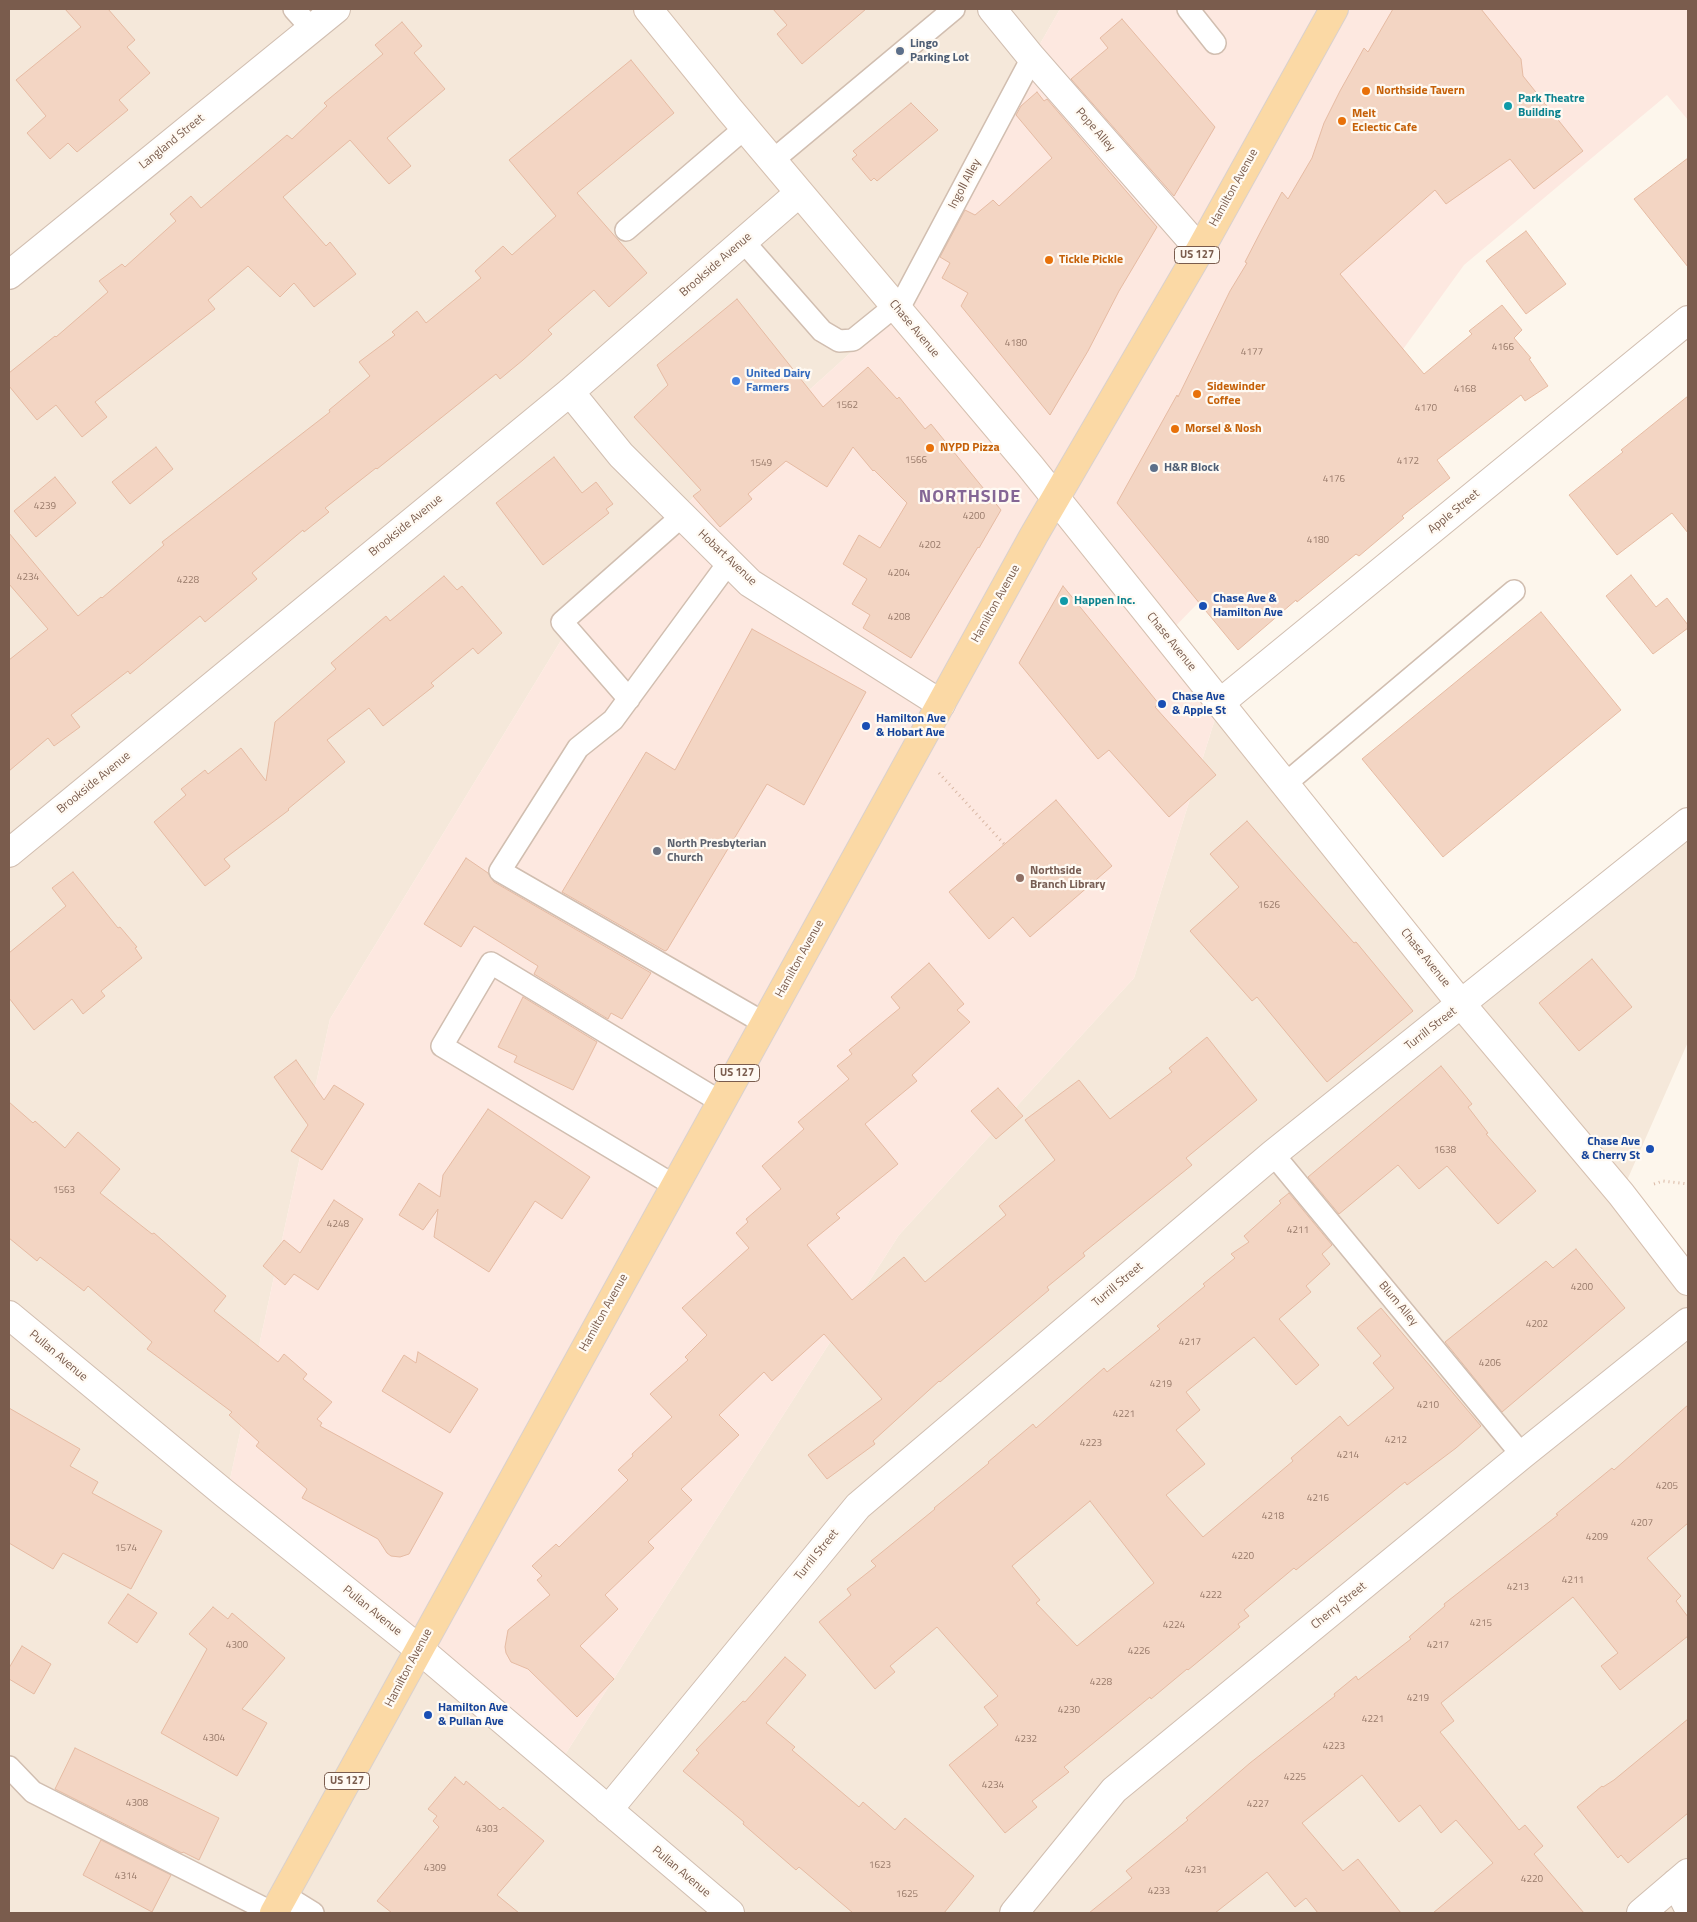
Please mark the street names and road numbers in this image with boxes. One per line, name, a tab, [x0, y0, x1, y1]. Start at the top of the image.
street label: Pope Alley	[1072, 105, 1118, 155]
street label: Langland Street	[137, 111, 207, 173]
street label: Hamilton Avenue	[1207, 147, 1261, 229]
street label: Ingoll Alley	[946, 157, 984, 211]
street label: Brookside Avenue	[677, 230, 755, 300]
road number: US 127	[1174, 246, 1220, 264]
street label: Chase Avenue	[886, 297, 942, 361]
street label: Apple Street	[1425, 487, 1483, 537]
street label: Brookside Avenue	[366, 492, 446, 560]
street label: Hobart Avenue	[695, 527, 759, 589]
street label: Hamilton Avenue	[969, 563, 1023, 645]
street label: Chase Avenue	[1143, 610, 1199, 674]
street label: Brookside Avenue	[54, 749, 134, 817]
street label: Hamilton Avenue	[773, 918, 827, 1000]
street label: Chase Avenue	[1397, 926, 1453, 990]
street label: Turrill Street	[1402, 1004, 1460, 1054]
road number: US 127	[714, 1064, 760, 1082]
street label: Turrill Street	[1090, 1260, 1146, 1310]
street label: Hamilton Avenue	[577, 1272, 631, 1354]
street label: Blum Alley	[1375, 1279, 1421, 1329]
street label: Pullan Avenue	[26, 1327, 90, 1385]
street label: Turrill Street	[792, 1526, 842, 1584]
street label: Cherry Street	[1309, 1579, 1369, 1633]
street label: Pullan Avenue	[340, 1583, 404, 1639]
street label: Hamilton Avenue	[382, 1626, 436, 1710]
road number: US 127	[324, 1772, 370, 1790]
street label: Pullan Avenue	[649, 1843, 713, 1901]

